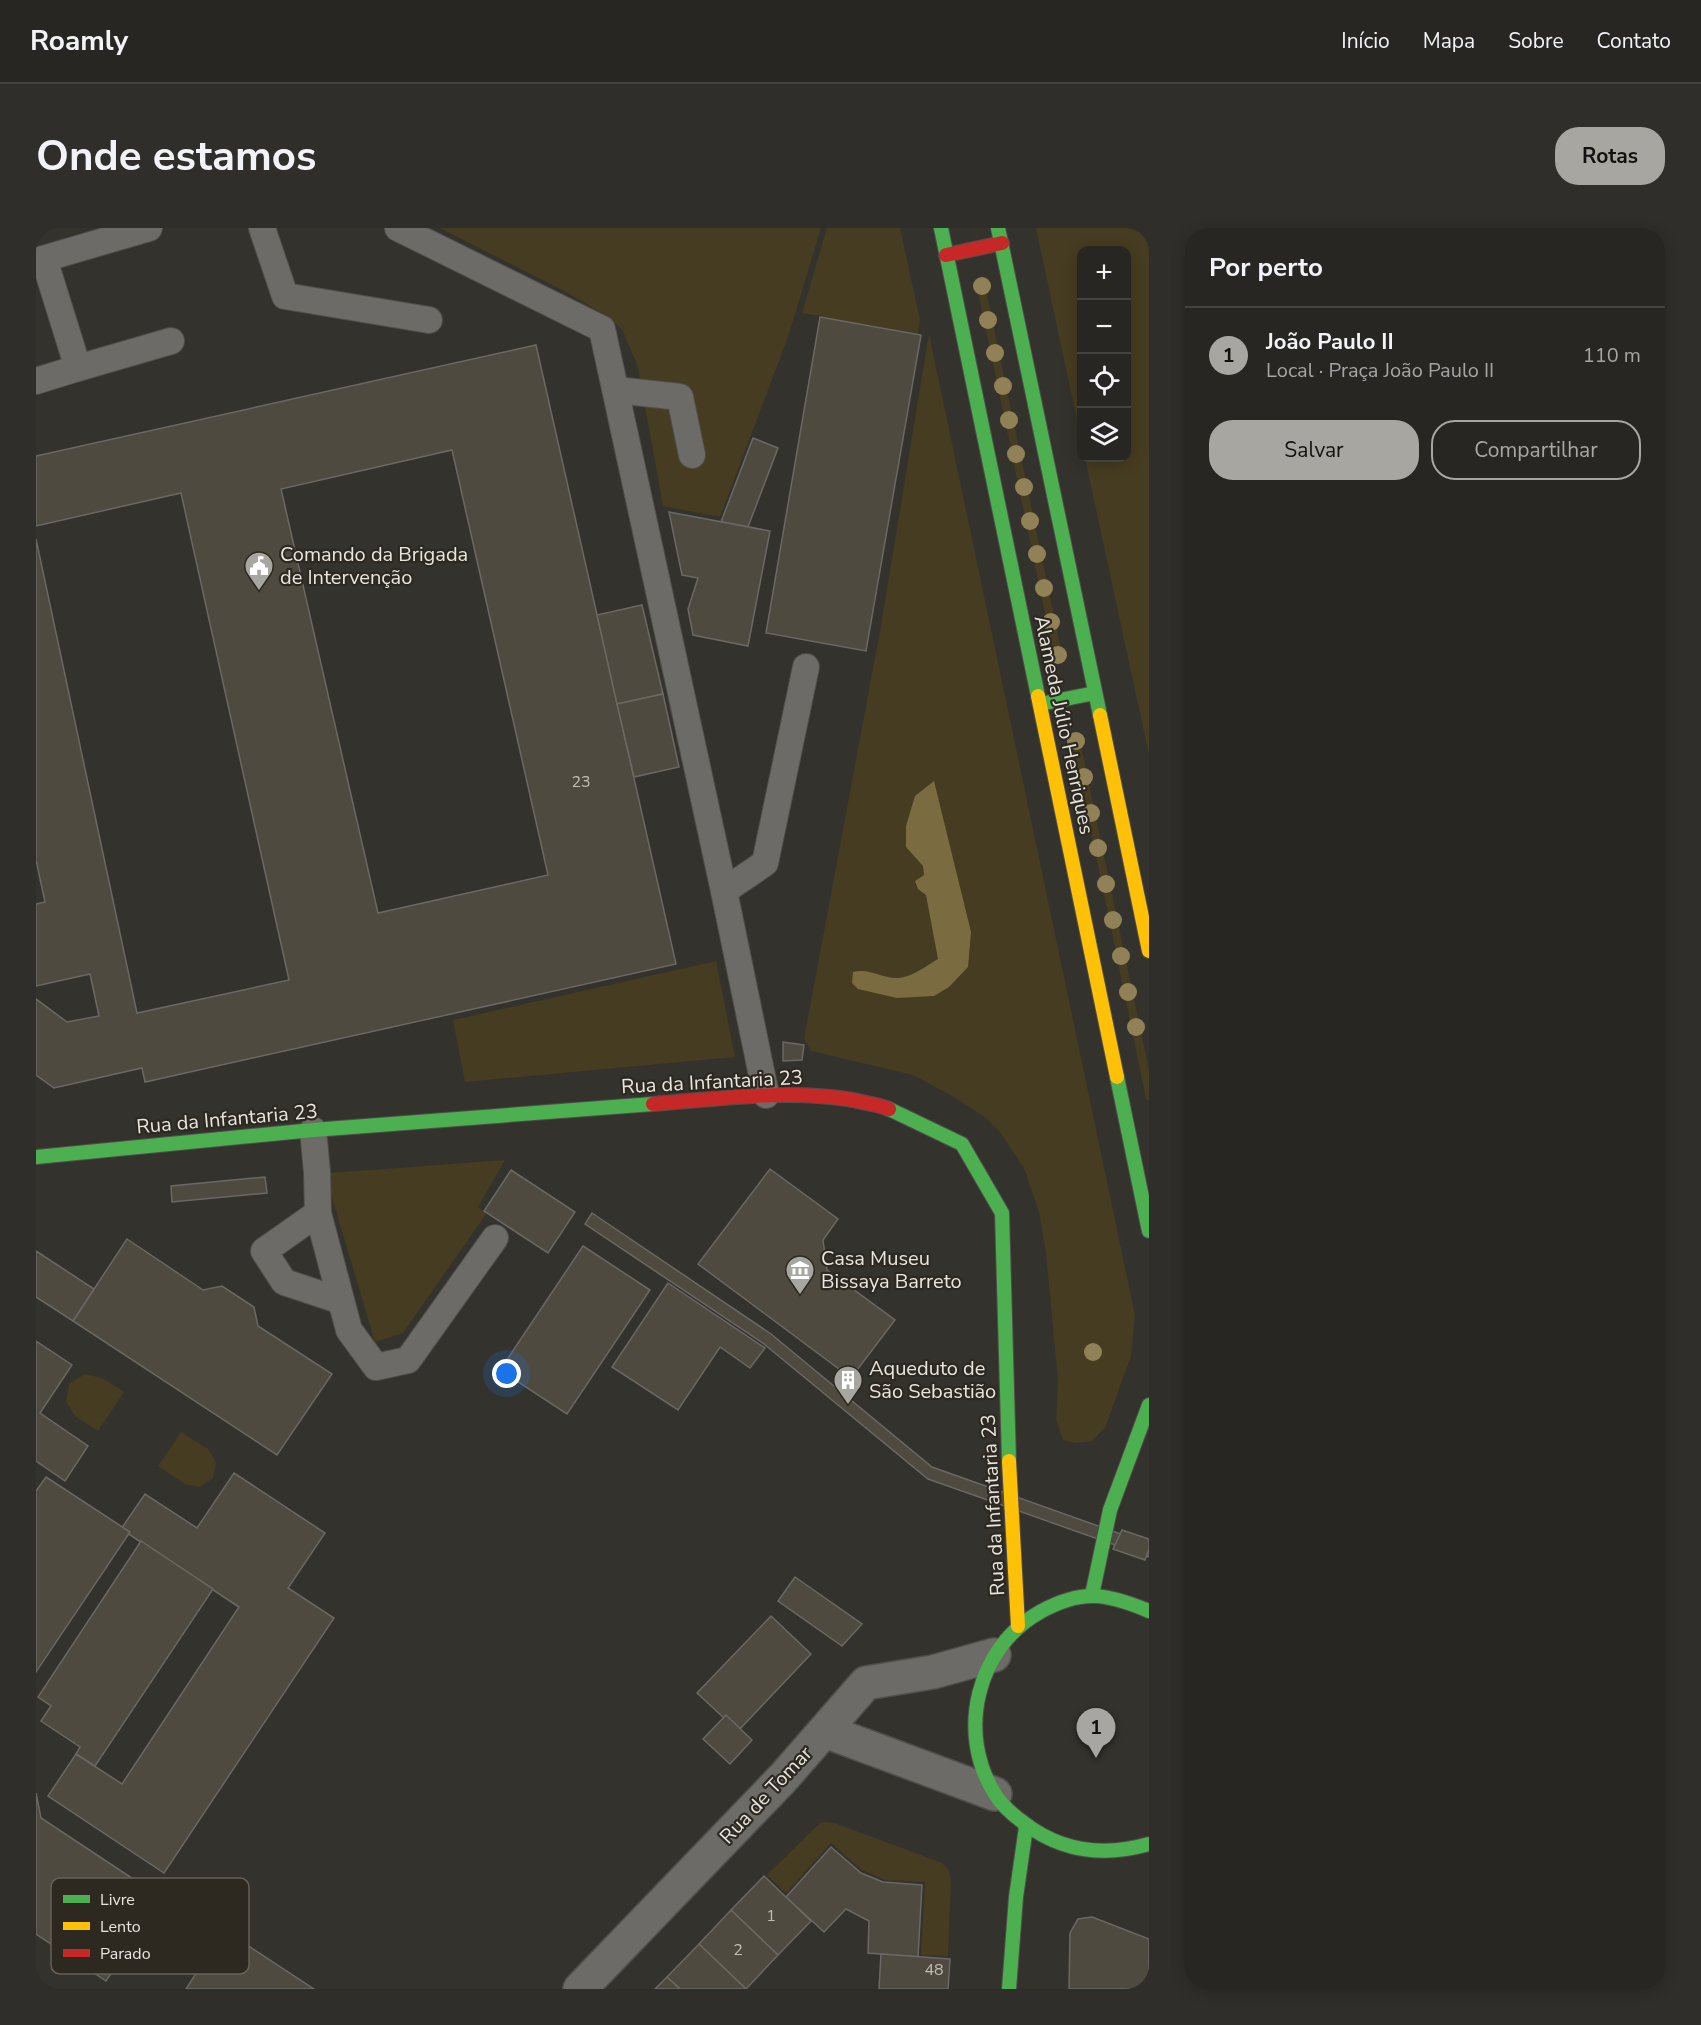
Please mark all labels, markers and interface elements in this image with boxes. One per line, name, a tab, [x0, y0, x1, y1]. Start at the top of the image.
text: Roamly	[30, 22, 128, 60]
text: Início	[1341, 27, 1390, 55]
text: Mapa	[1423, 27, 1475, 55]
text: Sobre	[1508, 27, 1564, 55]
text: Contato	[1597, 27, 1671, 55]
button: Rotas	[1555, 127, 1665, 185]
text: Onde estamos	[36, 128, 317, 185]
map controls	[1077, 246, 1131, 462]
button: +	[1077, 246, 1131, 300]
text: Por perto	[1209, 250, 1323, 285]
button: −	[1077, 300, 1131, 354]
text: João Paulo II	[1266, 327, 1394, 357]
text: 1	[1223, 342, 1235, 369]
text: 110 m	[1583, 342, 1641, 369]
button: locate	[1077, 354, 1131, 408]
text: Local · Praça João Paulo II	[1266, 357, 1494, 384]
button: layers	[1077, 408, 1131, 462]
button: Salvar	[1209, 420, 1419, 480]
button: Compartilhar	[1431, 420, 1641, 480]
place label: Comando da Brigada de Intervenção	[280, 541, 468, 591]
public building icon: Comando da Brigada de Intervenção	[243, 550, 275, 592]
street label: Alameda Júlio Henriques	[1028, 613, 1100, 837]
house number: 23	[571, 771, 591, 793]
street label: Rua da Infantaria 23	[620, 1064, 804, 1100]
street label: Rua da Infantaria 23	[135, 1098, 319, 1140]
place label: Casa Museu Bissaya Barreto	[821, 1245, 962, 1295]
museum icon: Casa Museu Bissaya Barreto	[784, 1254, 816, 1296]
place label: Aqueduto de São Sebastião	[869, 1355, 996, 1405]
your location	[492, 1359, 521, 1388]
building icon: Aqueduto de São Sebastião	[832, 1364, 864, 1406]
street label: Rua da Infantaria 23	[975, 1413, 1011, 1597]
pin: 1	[1076, 1708, 1116, 1758]
street label: Rua de Tomar	[714, 1740, 818, 1850]
legend	[51, 1878, 249, 1974]
text: Livre	[100, 1889, 135, 1911]
house number: 1	[766, 1905, 776, 1927]
text: Lento	[100, 1916, 141, 1938]
house number: 2	[733, 1939, 743, 1961]
text: Parado	[100, 1943, 151, 1965]
house number: 48	[924, 1959, 944, 1981]

